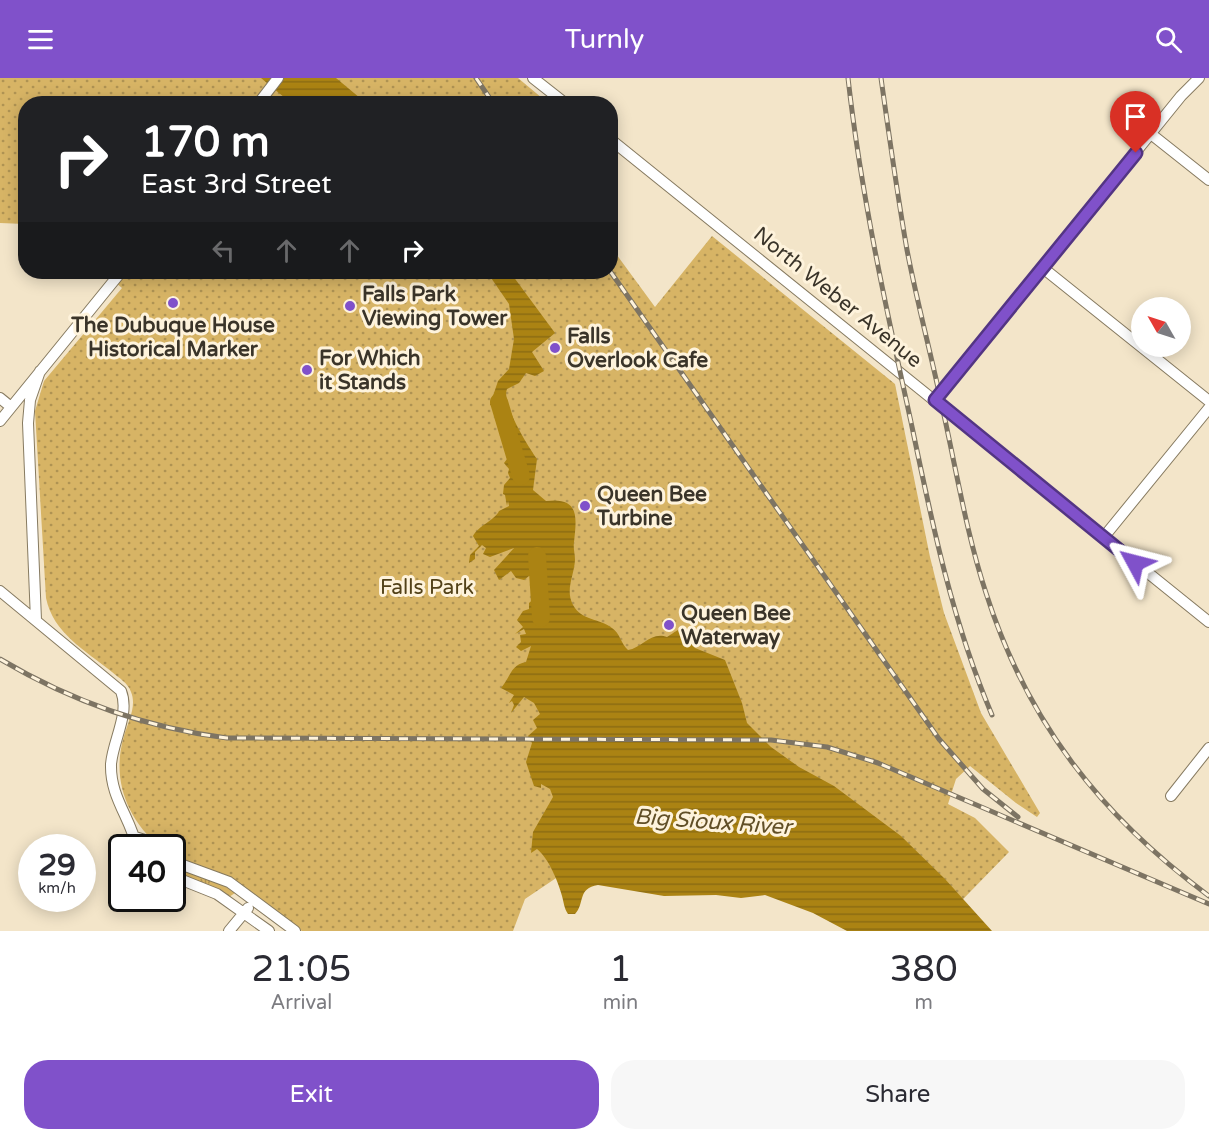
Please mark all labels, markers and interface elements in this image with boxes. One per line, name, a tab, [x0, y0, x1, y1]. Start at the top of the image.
icon: menu	[24, 23, 57, 56]
text: Turnly	[565, 23, 644, 56]
icon: search	[1152, 23, 1185, 56]
pin	[1110, 91, 1161, 153]
icon: arrive	[1119, 100, 1152, 133]
text: 170 m	[141, 117, 270, 168]
icon: right	[42, 120, 120, 198]
text: East 3rd Street	[141, 168, 332, 201]
street label: North Weber Avenue	[748, 222, 927, 373]
icon: left	[207, 234, 240, 267]
icon: ahead	[270, 234, 303, 267]
icon: ahead	[333, 234, 366, 267]
icon: right	[396, 234, 429, 267]
place label: Falls Park Viewing Tower	[362, 282, 508, 331]
marker: The Dubuque House Historical Marker	[166, 296, 180, 310]
north arrow	[1131, 297, 1191, 357]
map controls	[1131, 297, 1191, 357]
marker: Falls Park Viewing Tower	[343, 299, 357, 313]
place label: The Dubuque House Historical Marker	[70, 313, 275, 362]
place label: Falls Overlook Cafe	[567, 324, 708, 373]
marker: Falls Overlook Cafe	[548, 341, 562, 355]
place label: For Which it Stands	[319, 346, 420, 395]
marker: For Which it Stands	[300, 363, 314, 377]
place label: Queen Bee Turbine	[596, 482, 707, 531]
marker: Queen Bee Turbine	[578, 499, 592, 513]
position arrow	[1103, 531, 1167, 595]
park label: Falls Park	[380, 575, 474, 600]
place label: Queen Bee Waterway	[681, 601, 791, 650]
marker: Queen Bee Waterway	[662, 618, 676, 632]
water label: Big Sioux River	[634, 804, 795, 841]
speed limit sign: 40	[108, 834, 186, 912]
text: 29	[38, 847, 76, 884]
text: km/h	[38, 879, 76, 897]
text: 21:05	[251, 948, 351, 991]
text: 1	[609, 948, 632, 991]
text: 380	[890, 948, 958, 991]
text: Arrival	[270, 991, 332, 1015]
text: min	[603, 991, 638, 1015]
text: m	[914, 991, 933, 1015]
button: Exit	[24, 1060, 599, 1129]
button: Share	[611, 1060, 1185, 1129]

